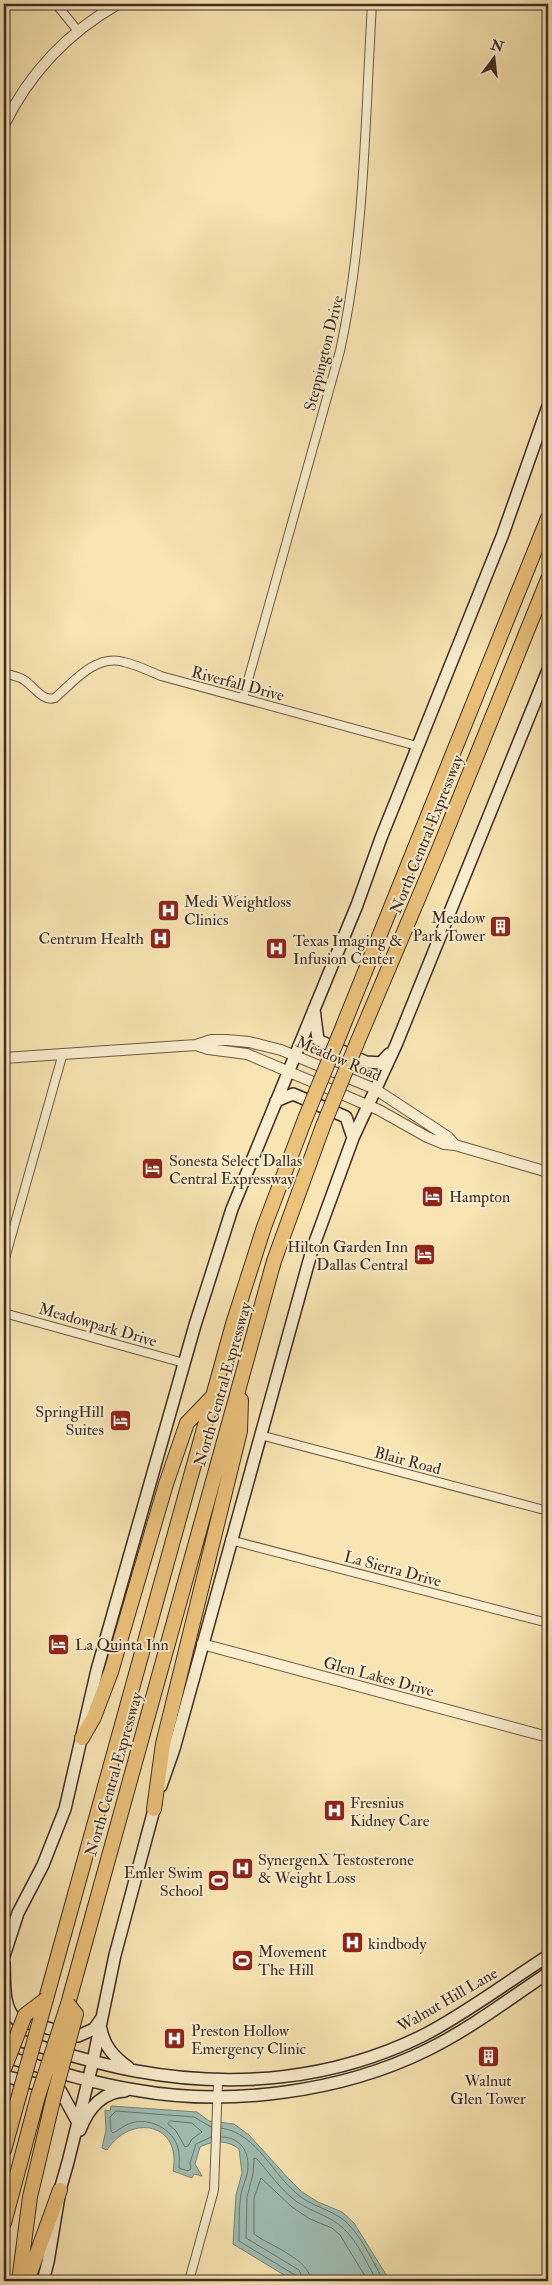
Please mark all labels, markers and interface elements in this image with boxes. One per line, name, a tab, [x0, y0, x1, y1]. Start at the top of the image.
north arrow	[470, 32, 520, 82]
text: N	[488, 36, 506, 56]
street label: Steppington Drive	[300, 293, 349, 413]
street label: Riverfall Drive	[189, 662, 287, 706]
street label: North Central Expressway	[386, 751, 469, 917]
place label: Medi Weightloss Clinics	[184, 892, 291, 930]
hospital icon: Medi Weightloss Clinics	[156, 898, 180, 922]
place label: Meadow Park Tower	[413, 908, 486, 946]
building icon: Meadow Park Tower	[489, 914, 513, 938]
hospital icon: Centrum Health	[148, 926, 172, 950]
place label: Centrum Health	[38, 929, 145, 949]
place label: Texas Imaging & Infusion Center	[293, 931, 403, 969]
hospital icon: Texas Imaging & Infusion Center	[265, 937, 289, 961]
street label: Meadow Road	[293, 1032, 384, 1086]
place label: Sonesta Select Dallas Central Expressway	[169, 1151, 302, 1190]
hotel icon: Sonesta Select Dallas Central Expressway	[141, 1157, 165, 1181]
hotel icon: Hampton	[421, 1184, 445, 1208]
place label: Hampton	[449, 1187, 510, 1208]
place label: Hilton Garden Inn Dallas Central	[287, 1237, 408, 1275]
hotel icon: Hilton Garden Inn Dallas Central	[412, 1243, 436, 1267]
street label: Meadowpark Drive	[36, 1299, 159, 1352]
street label: North Central Expressway	[190, 1299, 257, 1469]
place label: SpringHill Suites	[35, 1402, 104, 1440]
hotel icon: SpringHill Suites	[108, 1408, 132, 1432]
street label: Blair Road	[372, 1442, 443, 1479]
street label: La Sierra Drive	[342, 1546, 444, 1592]
hotel icon: La Quinta Inn	[47, 1632, 71, 1656]
place label: La Quinta Inn	[75, 1635, 169, 1655]
street label: Glen Lakes Drive	[321, 1653, 436, 1701]
street label: North Central Expressway	[81, 1689, 148, 1859]
place label: Fresnius Kidney Care	[350, 1793, 430, 1831]
hospital icon: Fresnius Kidney Care	[322, 1799, 346, 1823]
place label: SynergenX Testosterone & Weight Loss	[258, 1850, 414, 1888]
hospital icon: SynergenX Testosterone & Weight Loss	[230, 1856, 254, 1880]
place label: Emler Swim School	[124, 1863, 204, 1901]
sports icon: Emler Swim School	[207, 1869, 231, 1893]
hospital icon: kindbody	[340, 1931, 364, 1955]
place label: kindbody	[368, 1934, 427, 1954]
place label: Movement The Hill	[258, 1942, 327, 1980]
sports icon: Movement The Hill	[230, 1948, 254, 1972]
street label: Walnut Hill Lane	[393, 1963, 501, 2037]
place label: Preston Hollow Emergency Clinic	[191, 2021, 307, 2059]
hospital icon: Preston Hollow Emergency Clinic	[163, 2027, 187, 2051]
building icon: Walnut Glen Tower	[476, 2044, 500, 2068]
place label: Walnut Glen Tower	[450, 2071, 526, 2109]

